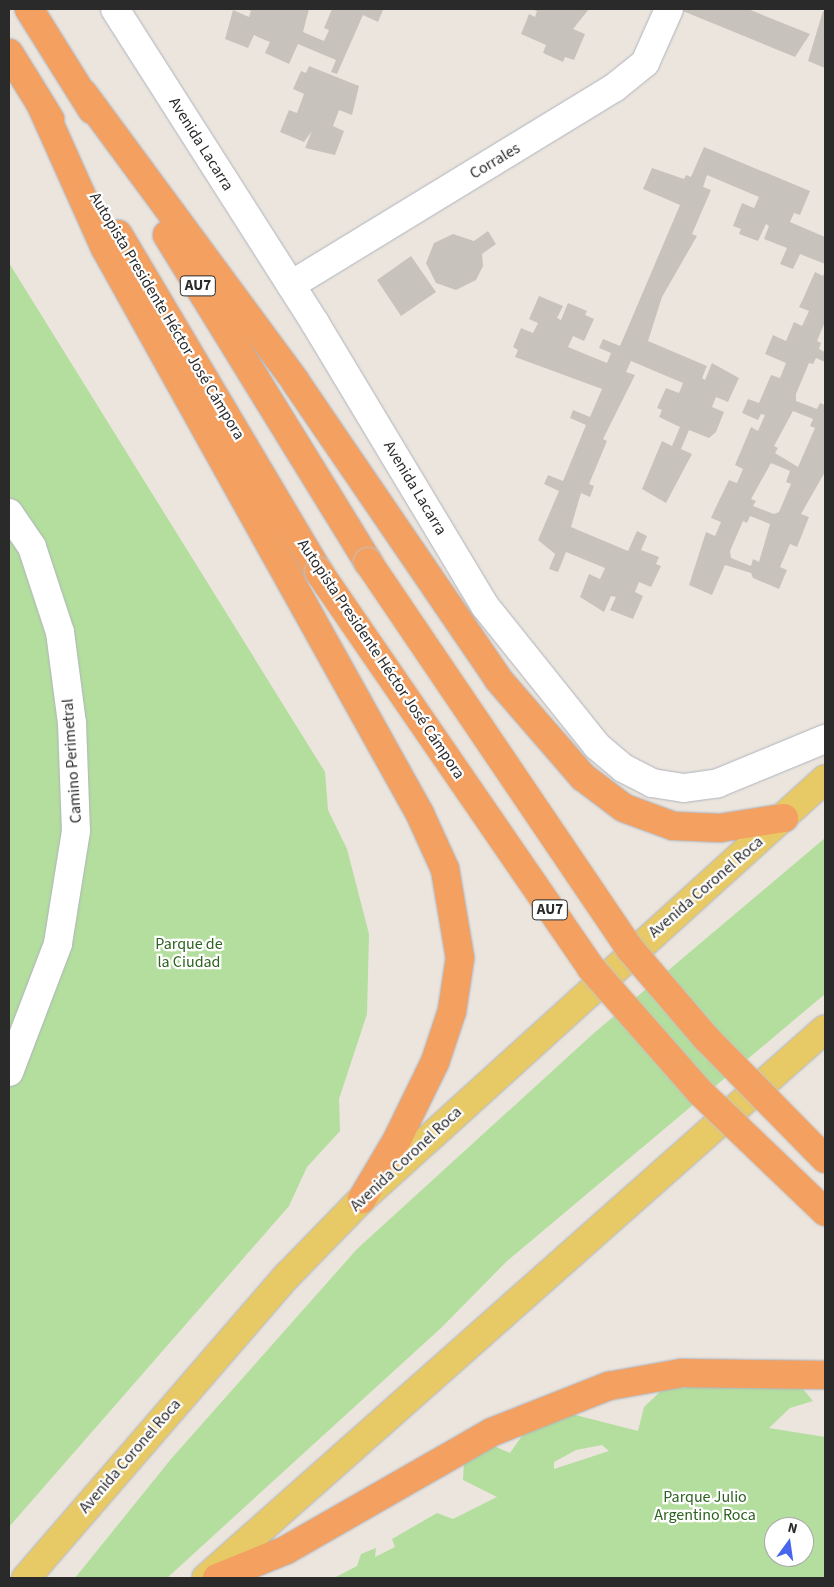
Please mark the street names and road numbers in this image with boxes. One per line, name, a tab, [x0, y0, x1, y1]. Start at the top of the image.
street label: Avenida Lacarra	[165, 94, 237, 194]
street label: Corrales	[466, 139, 524, 183]
street label: Autopista Presidente Héctor José Cámpora	[85, 189, 249, 443]
road number: AU7	[179, 274, 217, 298]
street label: Avenida Lacarra	[379, 437, 451, 539]
street label: Autopista Presidente Héctor José Cámpora	[293, 535, 469, 783]
street label: Camino Perimetral	[58, 698, 86, 824]
street label: Avenida Coronel Roca	[645, 832, 767, 942]
road number: AU7	[531, 898, 569, 922]
street label: Avenida Coronel Roca	[346, 1102, 466, 1216]
street label: Avenida Coronel Roca	[75, 1395, 185, 1517]

